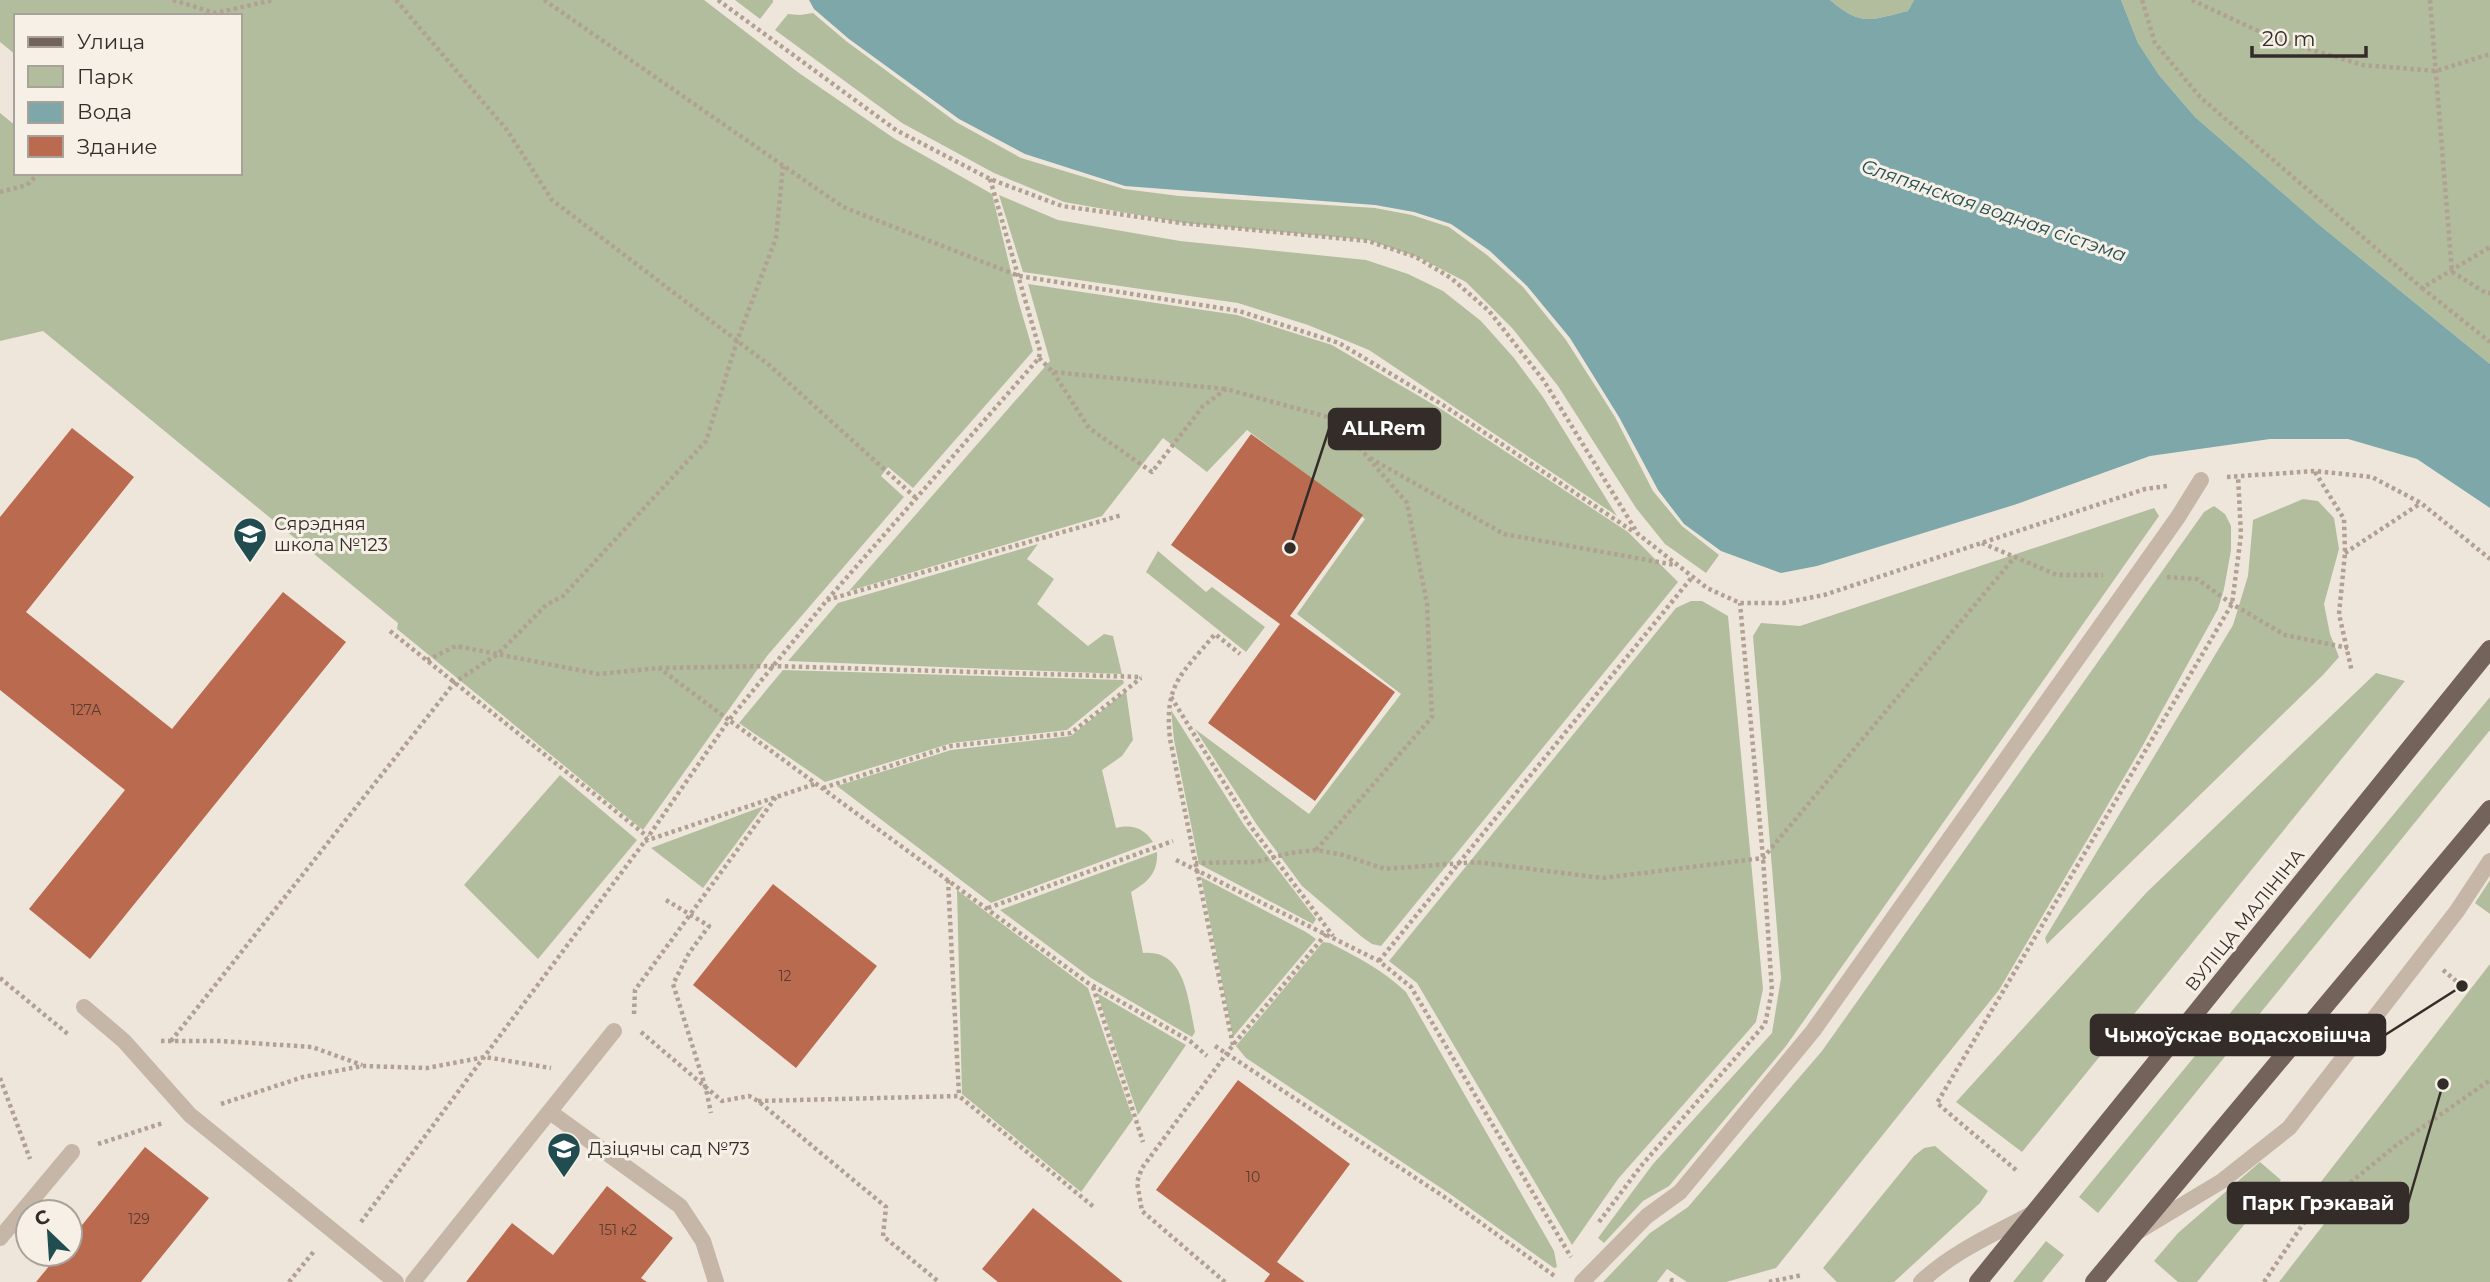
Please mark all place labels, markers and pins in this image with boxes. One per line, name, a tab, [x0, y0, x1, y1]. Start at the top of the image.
callout: ALLRem	[1329, 409, 1440, 449]
place label: Сярэдняя школа №123	[274, 513, 388, 556]
school or university icon: Сярэдняя школа №123	[231, 515, 269, 564]
callout: Чыжоўскае водасховішча	[2091, 1015, 2385, 1055]
school or university icon: Дзіцячы сад №73	[545, 1130, 583, 1179]
place label: Дзіцячы сад №73	[588, 1138, 750, 1160]
callout: Парк Грэкавай	[2228, 1183, 2408, 1223]

